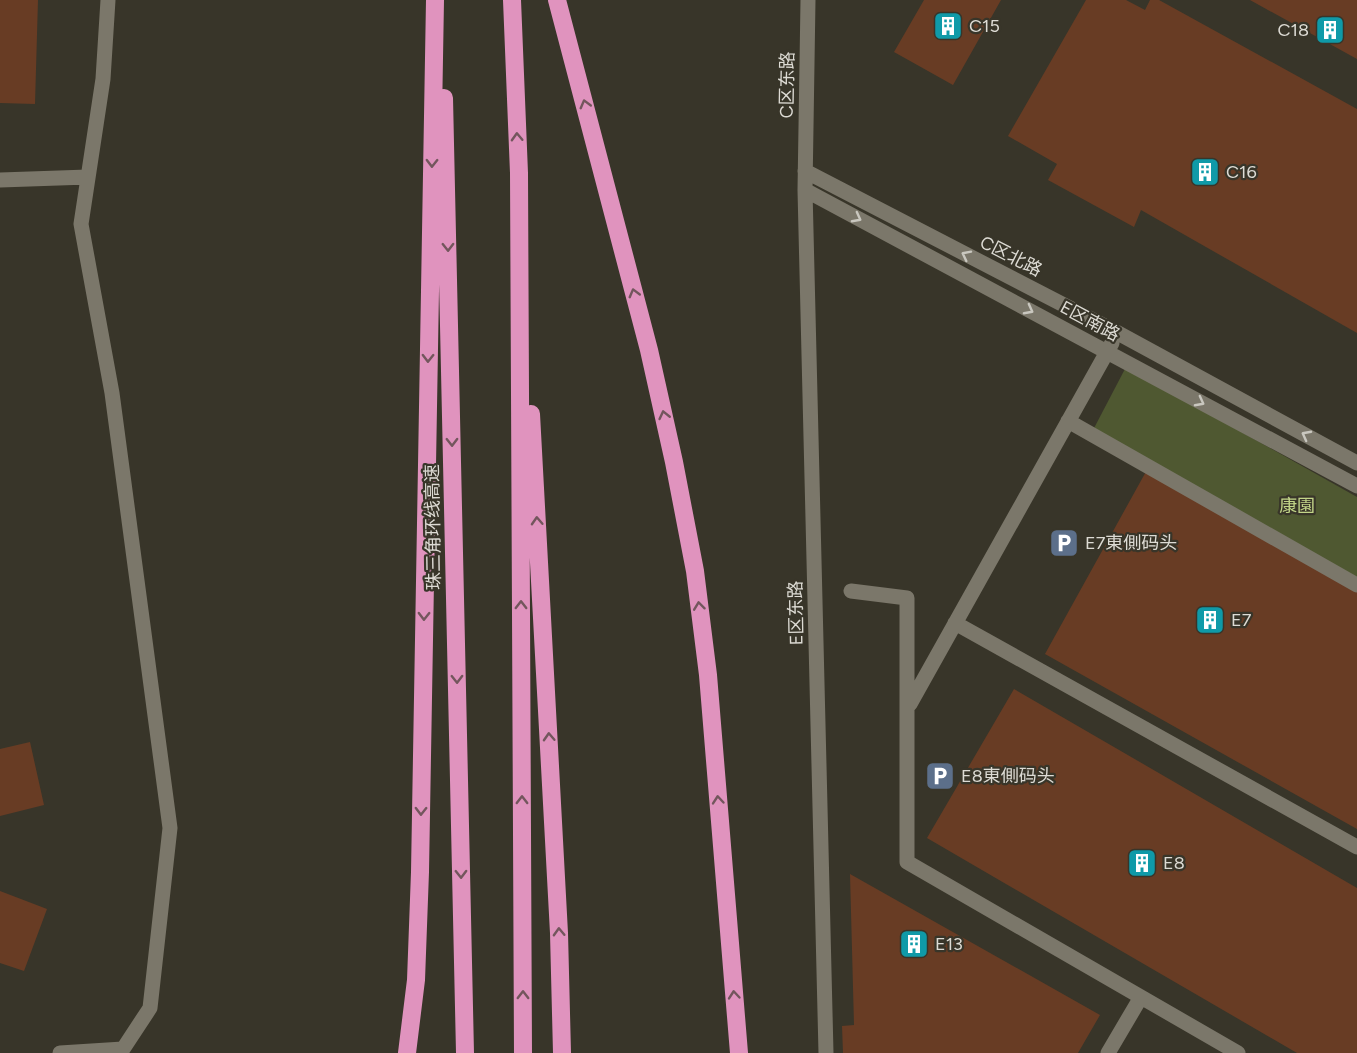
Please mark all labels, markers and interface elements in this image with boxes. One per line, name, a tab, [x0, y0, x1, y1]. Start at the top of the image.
building icon: C15	[932, 10, 964, 42]
building icon: C18	[1314, 14, 1346, 46]
place label: C15	[969, 15, 1000, 37]
place label: C18	[1278, 19, 1309, 41]
street label: C区东路	[775, 51, 799, 119]
one-way arrow	[579, 100, 592, 110]
one-way arrow	[511, 132, 524, 141]
building icon: C16	[1189, 156, 1221, 188]
one-way arrow	[425, 159, 438, 168]
place label: C16	[1226, 161, 1257, 183]
one-way arrow	[850, 211, 861, 222]
street label: C区北路	[976, 231, 1046, 281]
one-way arrow	[441, 243, 454, 252]
one-way arrow	[962, 251, 973, 262]
one-way arrow	[629, 288, 641, 299]
street label: E区南路	[1056, 296, 1124, 346]
one-way arrow	[1022, 303, 1033, 314]
one-way arrow	[422, 354, 434, 363]
one-way arrow	[1194, 395, 1205, 406]
one-way arrow	[658, 410, 671, 420]
one-way arrow	[1301, 431, 1312, 442]
one-way arrow	[446, 438, 458, 447]
street label: 珠三角环线高速	[421, 464, 445, 590]
park label: 康園	[1279, 495, 1315, 517]
one-way arrow	[531, 517, 544, 526]
parking icon: E7東側码头	[1048, 527, 1080, 559]
place label: E7東側码头	[1085, 532, 1177, 554]
street label: E区东路	[784, 580, 808, 646]
one-way arrow	[515, 600, 527, 609]
one-way arrow	[694, 602, 706, 611]
building icon: E7	[1194, 604, 1226, 636]
place label: E7	[1231, 609, 1252, 631]
one-way arrow	[418, 612, 430, 621]
one-way arrow	[451, 675, 463, 684]
one-way arrow	[542, 732, 555, 741]
parking icon: E8東側码头	[924, 760, 956, 792]
place label: E8東側码头	[961, 765, 1055, 787]
one-way arrow	[516, 795, 528, 804]
one-way arrow	[712, 796, 725, 805]
one-way arrow	[415, 807, 427, 816]
building icon: E8	[1126, 847, 1158, 879]
place label: E8	[1163, 852, 1185, 874]
one-way arrow	[455, 870, 467, 879]
one-way arrow	[552, 927, 565, 936]
building icon: E13	[898, 928, 930, 960]
place label: E13	[935, 933, 963, 955]
one-way arrow	[517, 990, 529, 999]
one-way arrow	[728, 990, 741, 999]

